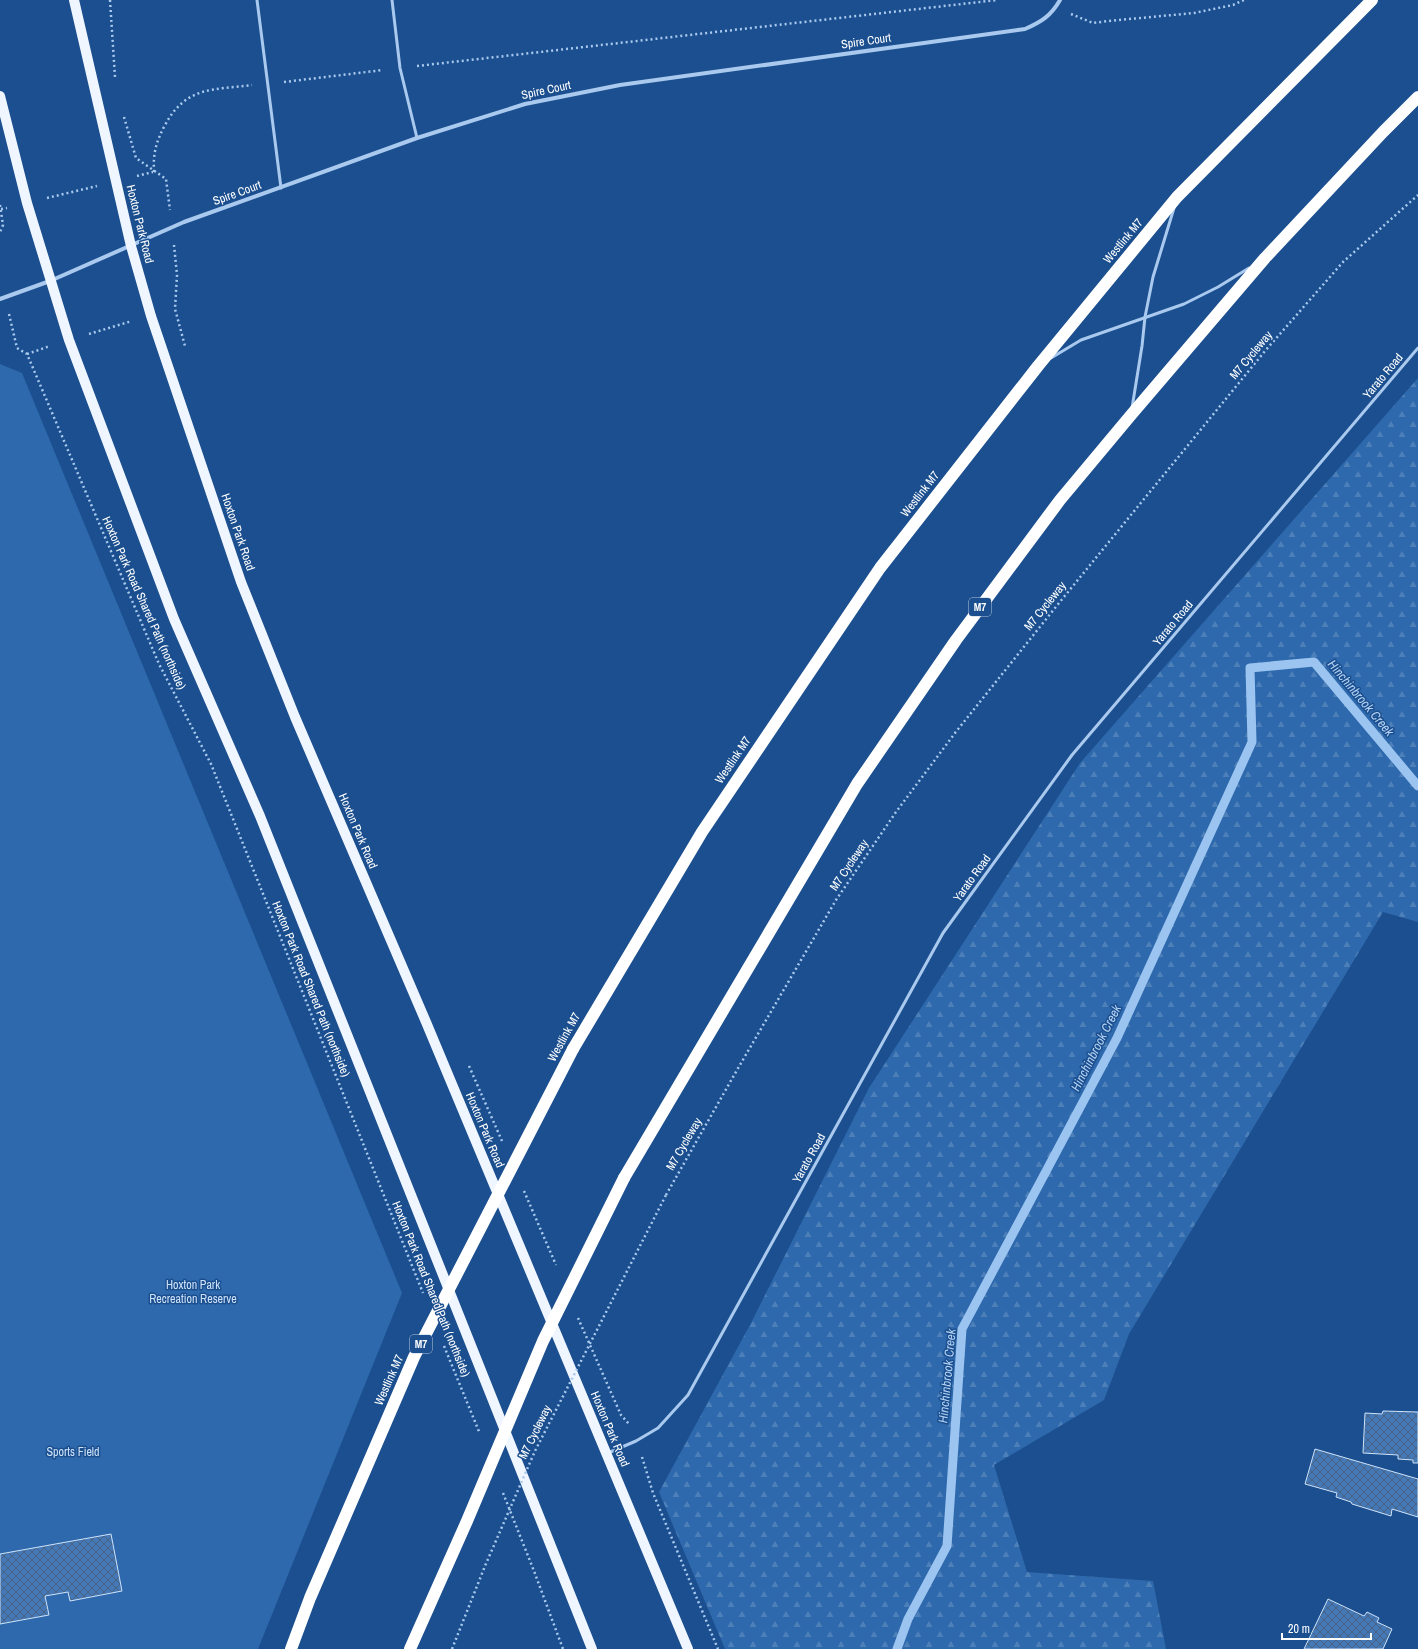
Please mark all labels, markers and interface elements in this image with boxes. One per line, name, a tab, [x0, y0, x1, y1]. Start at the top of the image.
street label: Spire Court	[840, 30, 892, 52]
street label: Spire Court	[520, 77, 573, 103]
street label: Spire Court	[211, 177, 264, 209]
street label: Hoxton Park Road	[123, 183, 157, 265]
street label: Westlink M7	[1100, 215, 1147, 267]
street label: M7 Cycleway	[1226, 327, 1276, 383]
street label: Yarato Road	[1359, 350, 1407, 402]
street label: Westlink M7	[897, 467, 943, 520]
street label: Hoxton Park Road	[217, 491, 259, 573]
street label: Hoxton Park Road Shared Path (northside)	[98, 514, 190, 692]
street label: M7 Cycleway	[1020, 578, 1070, 634]
street label: Yarato Road	[1149, 597, 1197, 649]
road number: M7	[969, 598, 991, 616]
water label: Hinchinbrook Creek	[1324, 656, 1398, 740]
street label: Westlink M7	[711, 733, 755, 787]
street label: Hoxton Park Road	[335, 791, 381, 871]
street label: M7 Cycleway	[826, 836, 872, 894]
street label: Yarato Road	[950, 851, 994, 905]
street label: Hoxton Park Road Shared Path (northside)	[268, 899, 354, 1079]
water label: Hinchinbrook Creek	[1067, 1001, 1125, 1094]
street label: Westlink M7	[544, 1009, 584, 1064]
street label: Hoxton Park Road	[462, 1090, 508, 1170]
street label: M7 Cycleway	[662, 1115, 706, 1173]
street label: Yarato Road	[789, 1130, 829, 1186]
street label: Hoxton Park Road Shared Path (northside)	[388, 1199, 474, 1379]
park label: Hoxton Park Recreation Reserve	[149, 1277, 237, 1307]
water label: Hinchinbrook Creek	[934, 1327, 960, 1424]
road number: M7	[410, 1335, 432, 1353]
street label: Westlink M7	[371, 1352, 407, 1408]
street label: Hoxton Park Road	[587, 1389, 633, 1469]
street label: M7 Cycleway	[515, 1402, 555, 1462]
park label: Sports Field	[46, 1444, 100, 1460]
scale bar	[1282, 1615, 1371, 1641]
text: 20 m	[1288, 1621, 1310, 1637]

